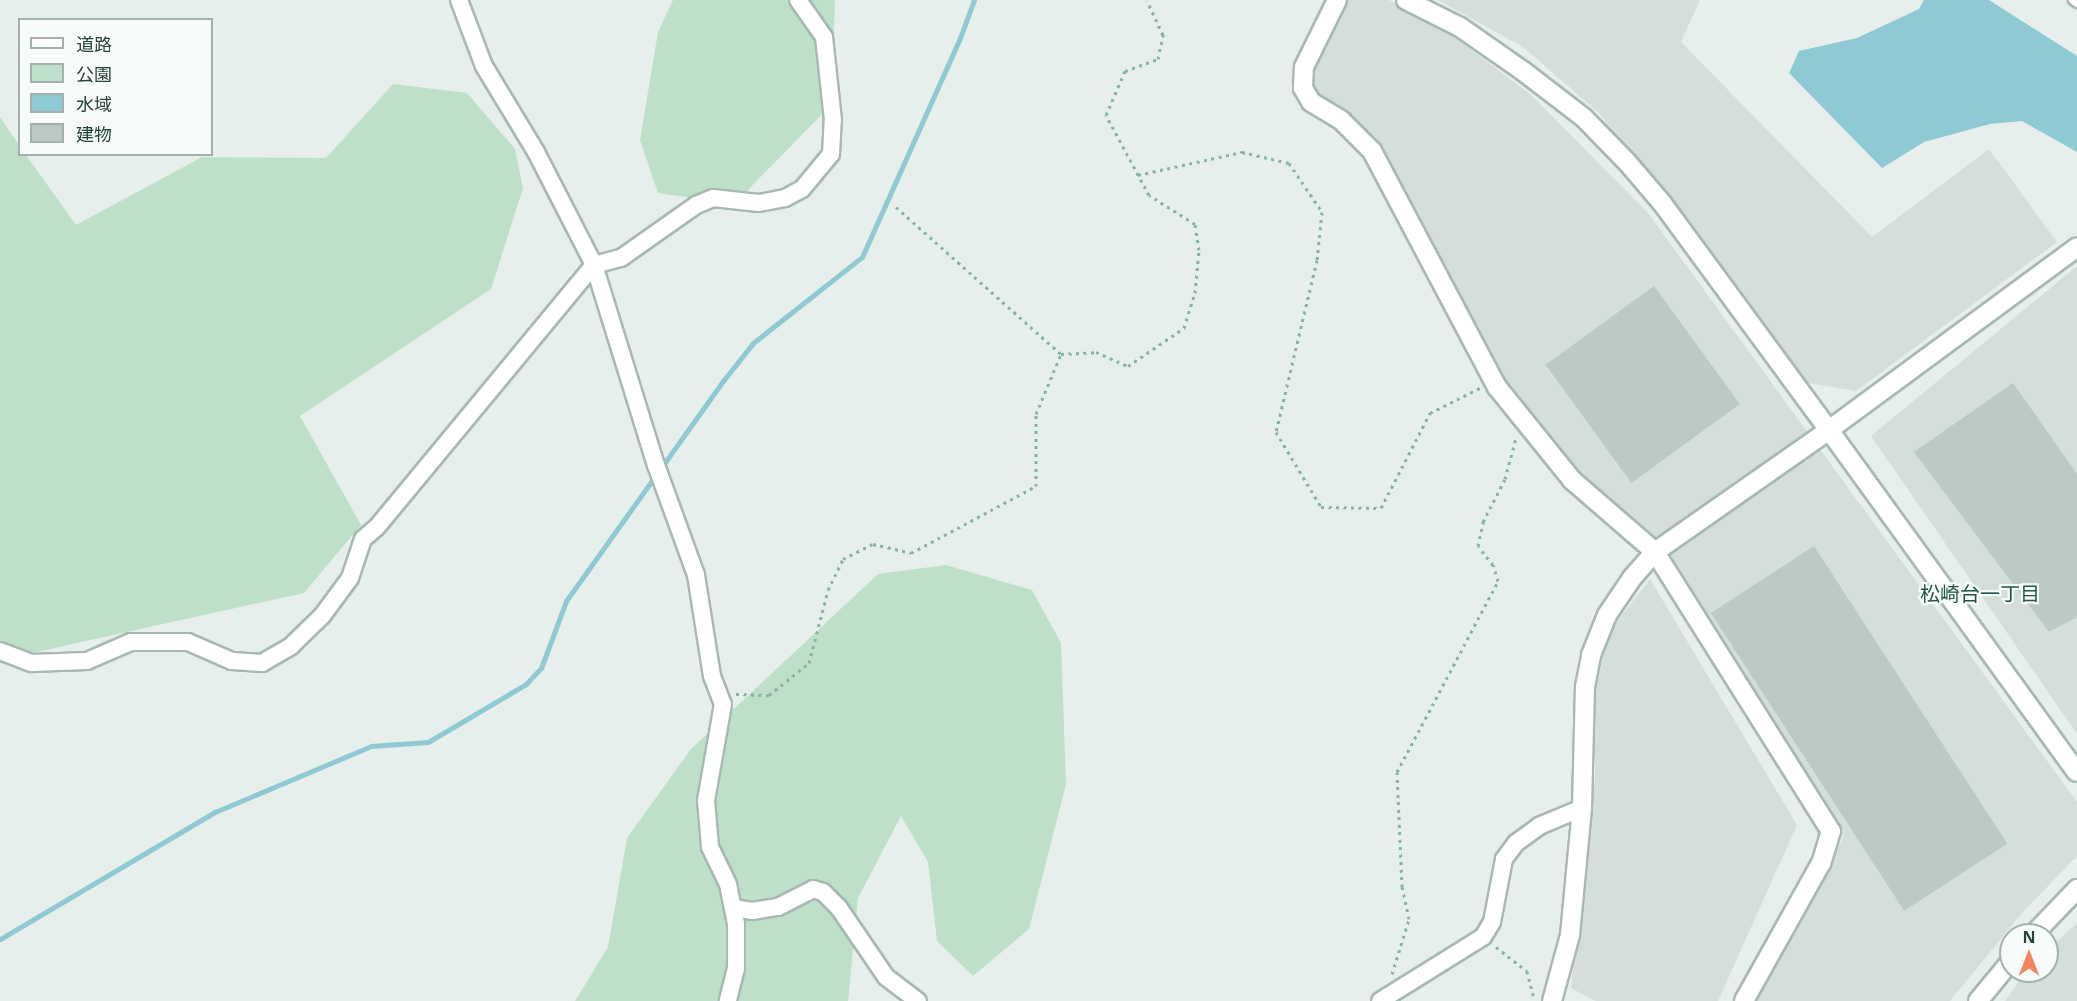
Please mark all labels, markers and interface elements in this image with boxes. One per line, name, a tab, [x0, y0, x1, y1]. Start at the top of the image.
legend	[18, 18, 213, 156]
text: 道路	[76, 32, 112, 56]
text: 公園	[76, 62, 112, 86]
text: 水域	[76, 92, 112, 116]
text: 建物	[76, 122, 112, 146]
district label: 松崎台一丁目	[1920, 581, 2040, 605]
north arrow	[1999, 923, 2059, 983]
text: N	[2022, 926, 2036, 948]

